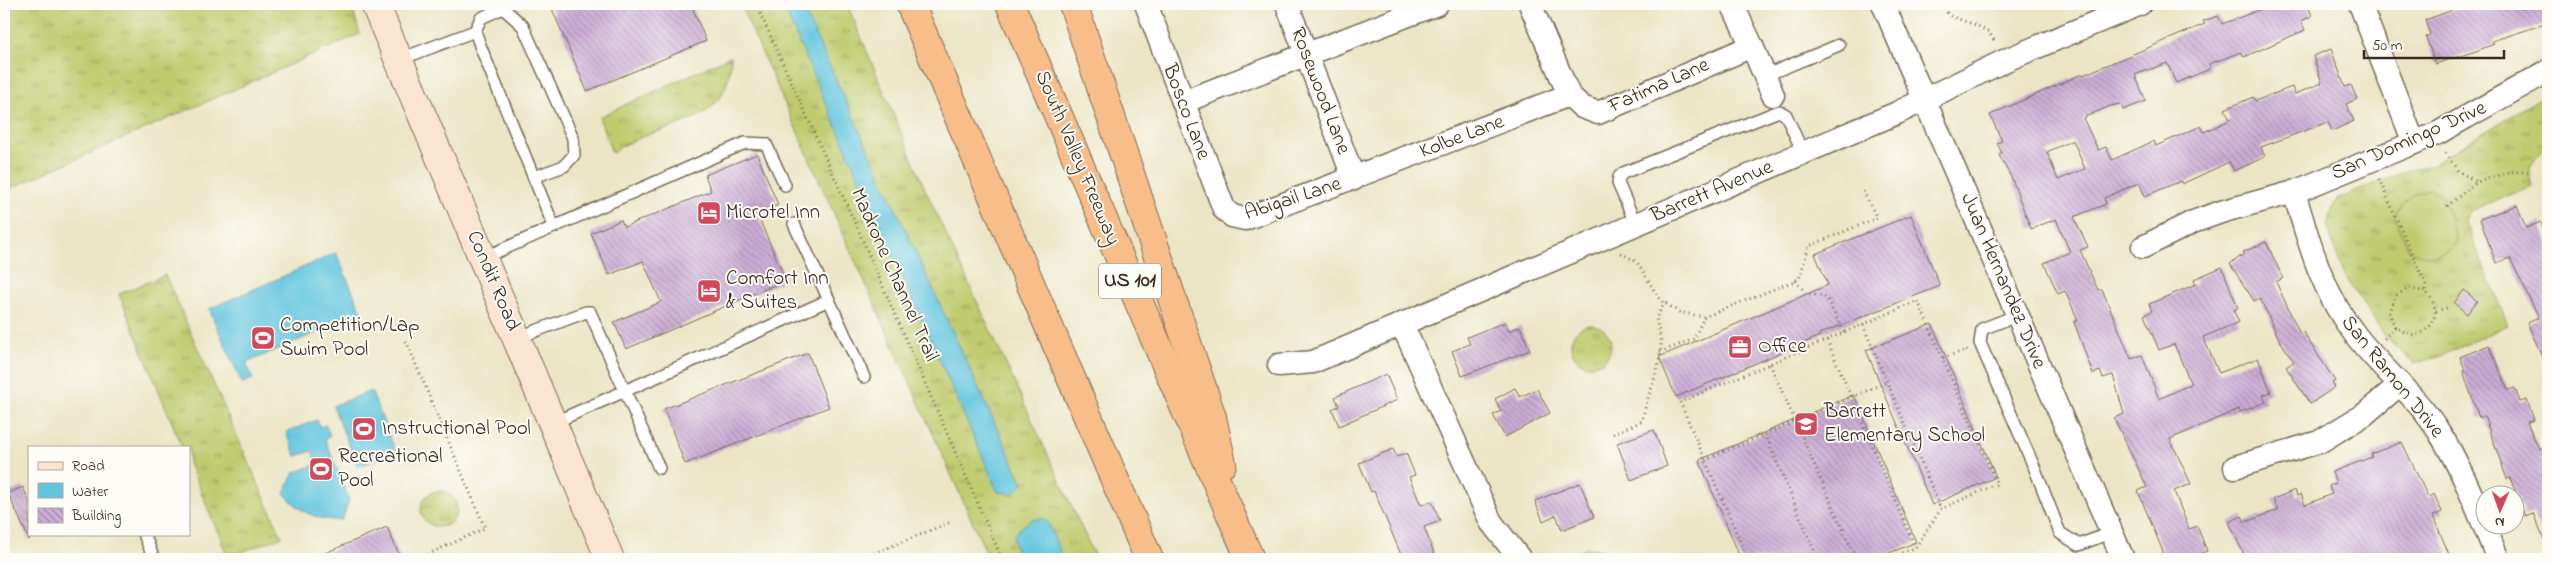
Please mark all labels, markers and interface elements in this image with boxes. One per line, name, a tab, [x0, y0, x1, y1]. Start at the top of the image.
street label: Rosewood Lane	[1282, 23, 1358, 159]
scale bar	[2364, 28, 2504, 60]
text: 50 m	[2372, 35, 2403, 57]
street label: Fatima Lane	[1603, 50, 1715, 122]
street label: Bosco Lane	[1154, 59, 1218, 165]
street label: South Valley Freeway	[1025, 66, 1127, 251]
street label: San Domingo Drive	[2327, 93, 2493, 190]
street label: Kolbe Lane	[1415, 107, 1509, 167]
street label: Barrett Avenue	[1645, 153, 1778, 232]
street label: Abigail Lane	[1241, 169, 1346, 231]
street label: Madrone Channel Trail	[842, 183, 946, 367]
street label: Juan Hernandez Drive	[1952, 188, 2054, 374]
place label: Microtel Inn	[726, 198, 820, 228]
hotel icon: Microtel Inn	[696, 200, 722, 226]
street label: Condit Road	[458, 226, 528, 336]
place label: Comfort Inn & Suites	[726, 264, 829, 318]
road number: US 101	[1099, 264, 1161, 298]
hotel icon: Comfort Inn & Suites	[696, 278, 722, 304]
street label: San Ramon Drive	[2333, 309, 2451, 445]
place label: Competition/Lap Swim Pool	[280, 311, 420, 365]
sports icon: Competition/Lap Swim Pool	[250, 325, 276, 351]
place label: Office	[1758, 332, 1807, 362]
office icon: Office	[1727, 334, 1753, 360]
place label: Barrett Elementary School	[1823, 397, 1985, 453]
school or university icon: Barrett Elementary School	[1793, 411, 1819, 437]
place label: Instructional Pool	[382, 414, 531, 444]
sports icon: Instructional Pool	[351, 416, 377, 442]
place label: Recreational Pool	[338, 442, 443, 496]
legend	[28, 446, 190, 536]
text: Road	[72, 455, 105, 477]
sports icon: Recreational Pool	[308, 456, 334, 482]
text: Water	[72, 481, 108, 503]
north arrow	[2474, 486, 2524, 536]
text: Building	[71, 505, 121, 528]
text: N	[2495, 511, 2505, 532]

